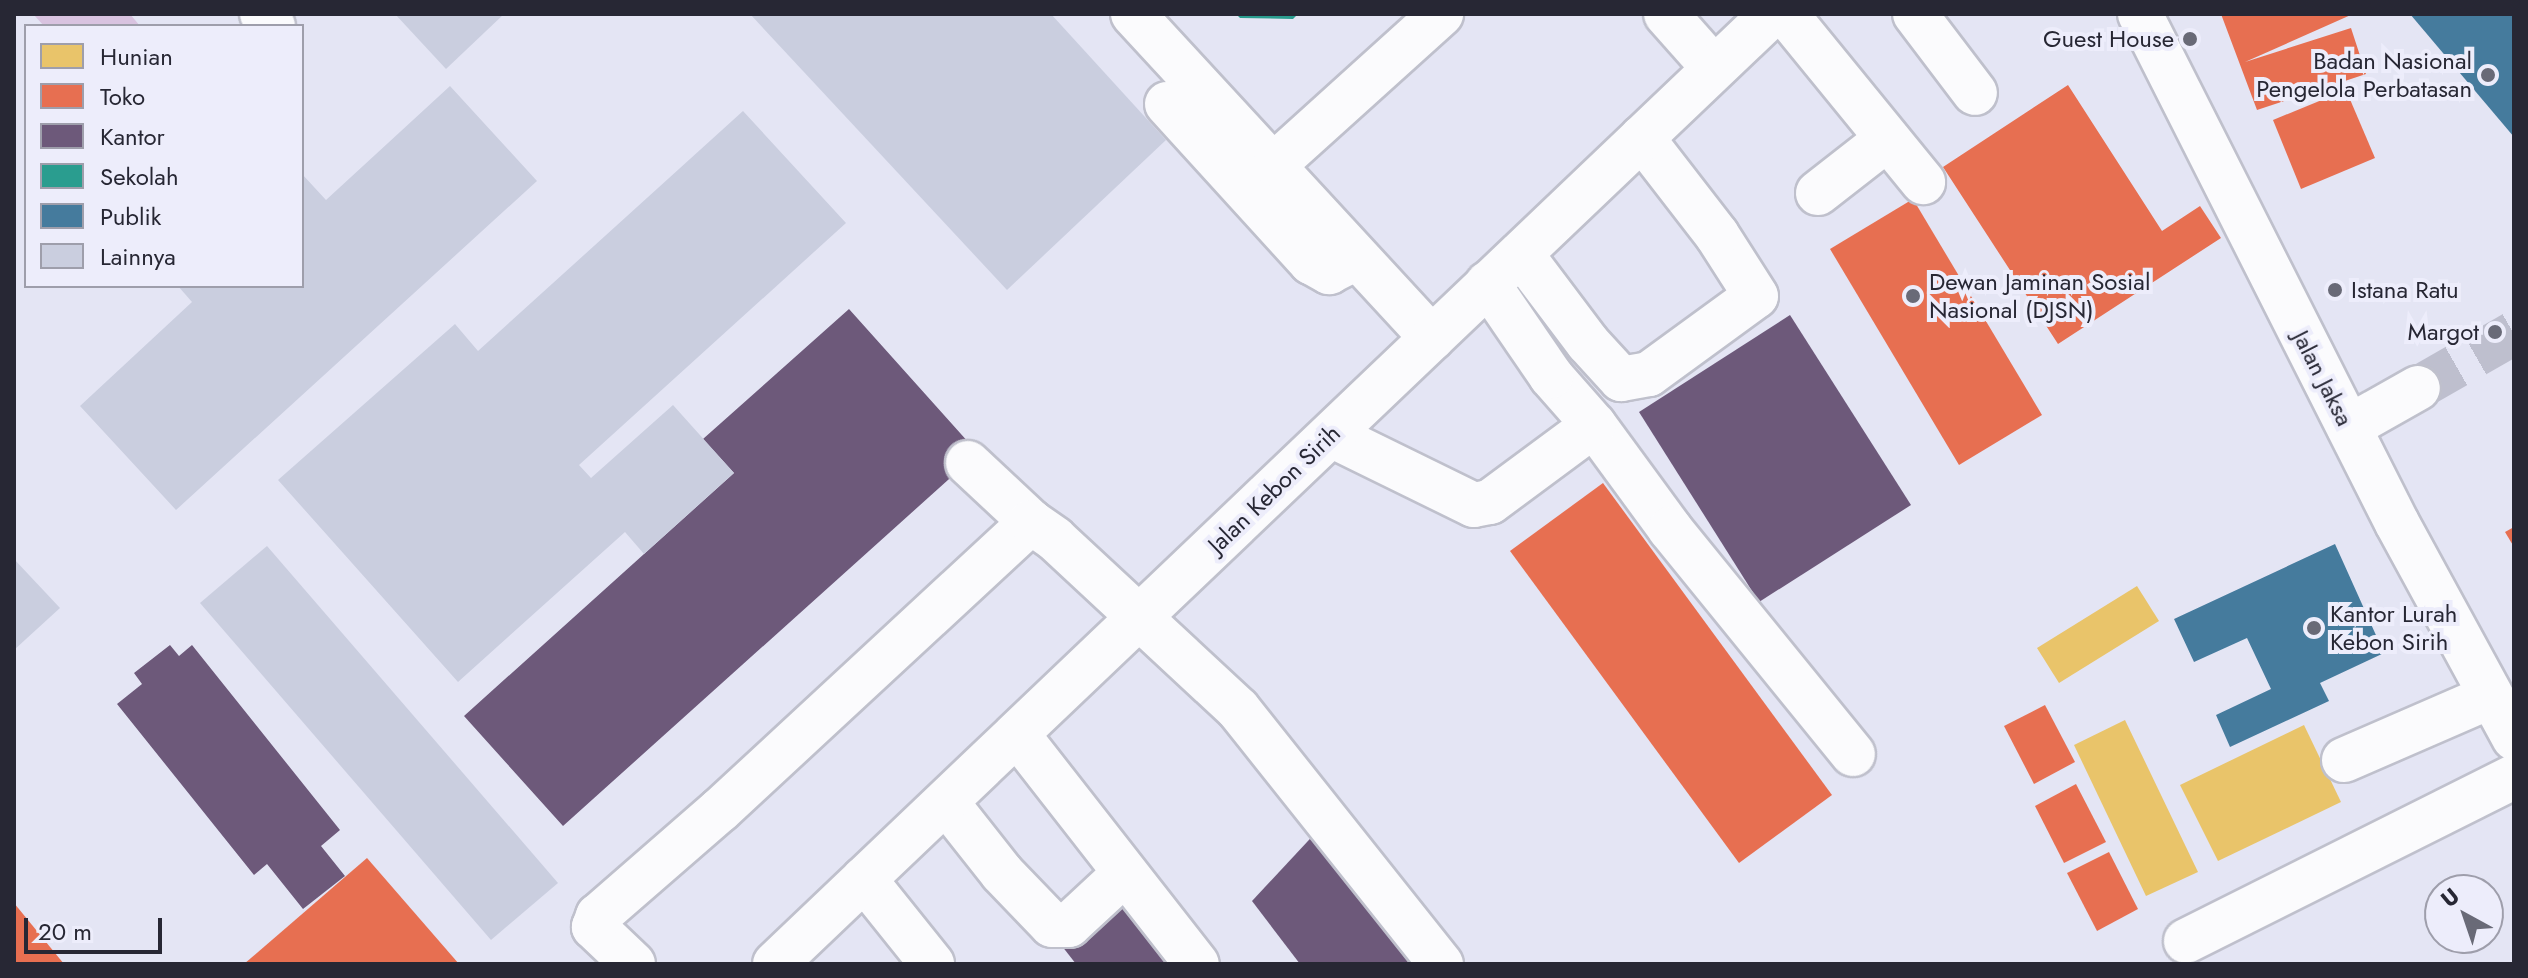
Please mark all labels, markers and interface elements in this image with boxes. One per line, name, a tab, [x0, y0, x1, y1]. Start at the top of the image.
legend	[24, 24, 304, 288]
place label: Guest House	[2043, 25, 2174, 53]
marker: Guest House	[2181, 30, 2199, 48]
text: Hunian	[100, 39, 173, 74]
place label: Badan Nasional Pengelola Perbatasan	[2256, 47, 2472, 103]
marker: Badan Nasional Pengelola Perbatasan	[2479, 66, 2497, 84]
text: Toko	[100, 79, 145, 114]
text: Kantor	[100, 119, 165, 154]
text: Sekolah	[100, 159, 178, 194]
text: Publik	[100, 199, 161, 234]
text: Lainnya	[100, 239, 176, 274]
place label: Dewan Jaminan Sosial Nasional (DJSN)	[1929, 268, 2150, 324]
place label: Istana Ratu	[2351, 276, 2459, 304]
marker: Istana Ratu	[2326, 281, 2344, 299]
marker: Dewan Jaminan Sosial Nasional (DJSN)	[1904, 287, 1922, 305]
place label: Margot	[2408, 318, 2479, 346]
marker: Margot	[2486, 323, 2504, 341]
street label: Jalan Jaksa	[2287, 325, 2359, 431]
street label: Jalan Kebon Sirih	[1202, 419, 1346, 559]
place label: Kantor Lurah Kebon Sirih	[2330, 600, 2457, 656]
marker: Kantor Lurah Kebon Sirih	[2305, 619, 2323, 637]
north arrow	[2424, 874, 2504, 954]
text: U	[2434, 880, 2466, 914]
scale bar	[28, 902, 166, 952]
text: 20 m	[38, 914, 92, 949]

